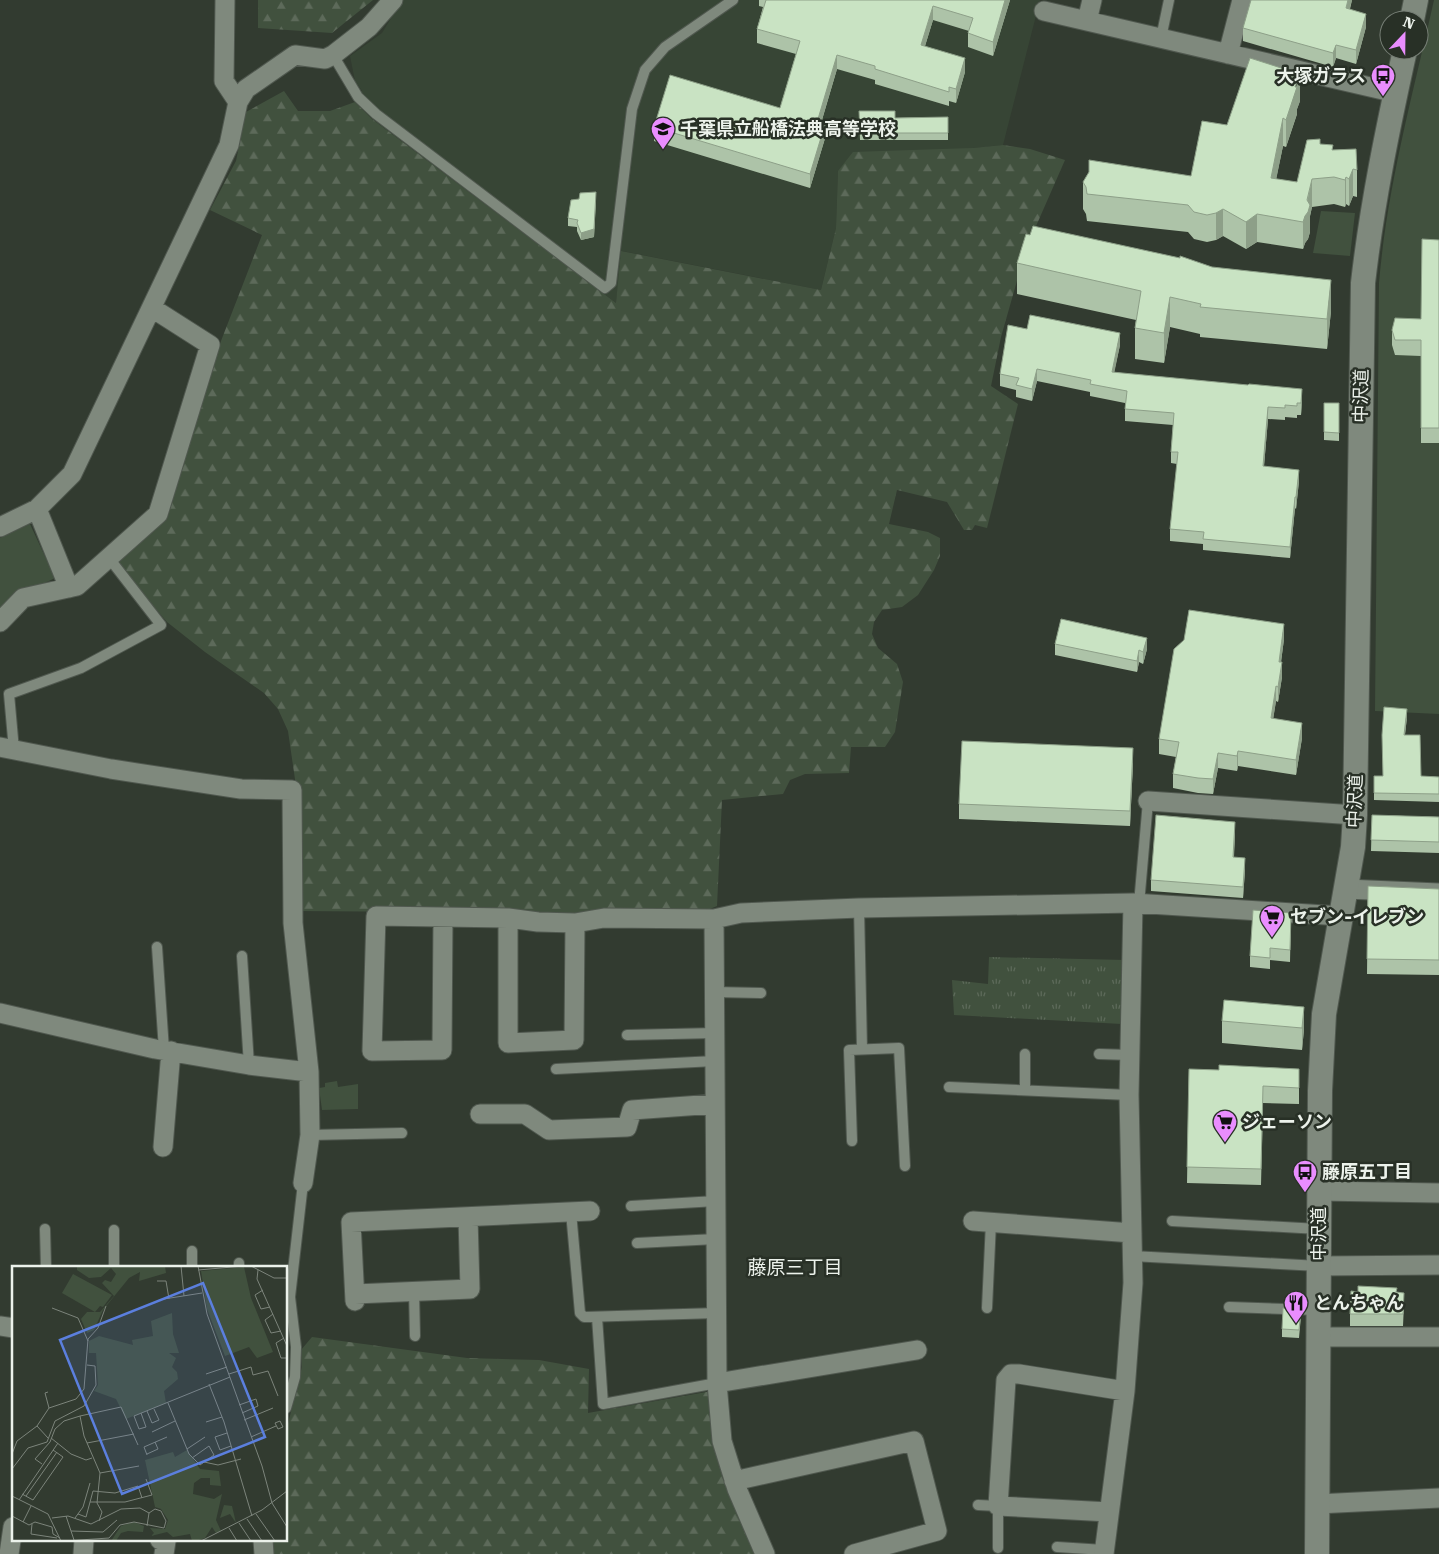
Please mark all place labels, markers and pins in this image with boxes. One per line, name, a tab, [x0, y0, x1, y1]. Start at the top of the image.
bus stop icon: 大塚ガラス	[1370, 63, 1396, 97]
place label: 大塚ガラス	[1276, 65, 1366, 86]
school or university icon: 千葉県立船橋法典高等学校	[650, 116, 676, 150]
place label: 千葉県立船橋法典高等学校	[680, 118, 896, 139]
supermarket icon: セブン-イレブン	[1259, 904, 1285, 938]
place label: セブン-イレブン	[1290, 906, 1424, 927]
supermarket icon: ジェーソン	[1212, 1109, 1238, 1143]
place label: ジェーソン	[1242, 1111, 1332, 1132]
bus stop icon: 藤原五丁目	[1292, 1159, 1318, 1193]
place label: 藤原五丁目	[1322, 1161, 1412, 1182]
restaurant icon: とんちゃん	[1283, 1290, 1309, 1324]
place label: とんちゃん	[1314, 1292, 1404, 1313]

